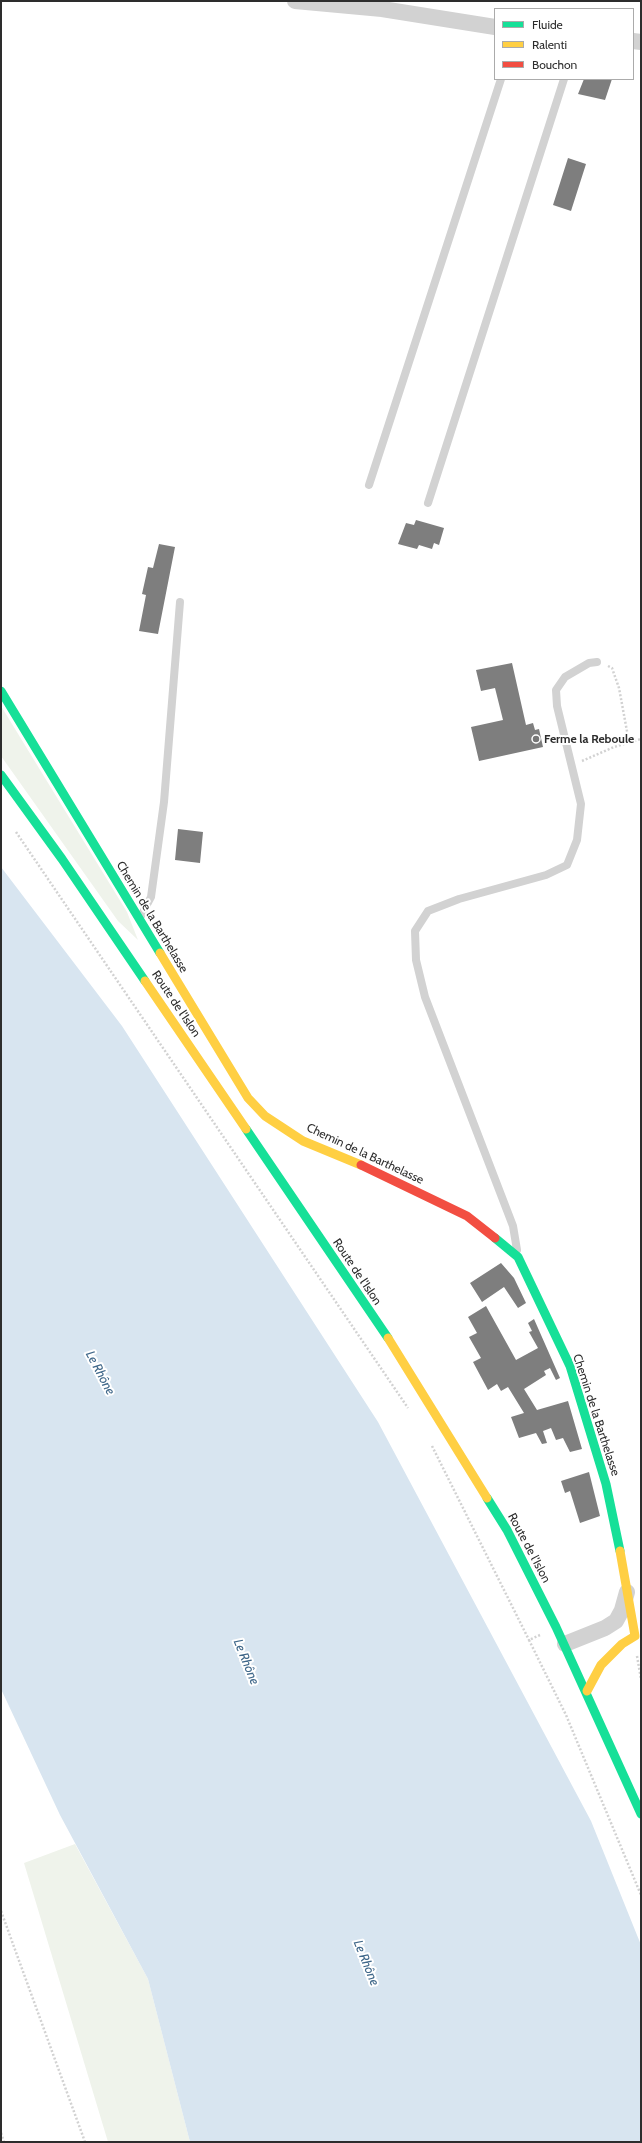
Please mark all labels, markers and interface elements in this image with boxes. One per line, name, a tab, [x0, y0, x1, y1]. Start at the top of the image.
legend	[494, 8, 634, 80]
text: Fluide	[532, 17, 563, 32]
text: Ralenti	[532, 37, 567, 52]
text: Bouchon	[532, 57, 577, 72]
place label: Ferme la Reboule	[544, 732, 634, 746]
marker: Ferme la Reboule	[531, 734, 541, 744]
street label: Chemin de la Barthelasse	[113, 859, 191, 975]
street label: Route de l'Islon	[148, 968, 204, 1040]
street label: Chemin de la Barthelasse	[304, 1121, 426, 1187]
street label: Route de l'Islon	[329, 1236, 385, 1308]
water label: Le Rhône	[82, 1348, 118, 1398]
street label: Chemin de la Barthelasse	[569, 1352, 623, 1478]
street label: Route de l'Islon	[505, 1511, 553, 1585]
water label: Le Rhône	[230, 1637, 262, 1687]
water label: Le Rhône	[350, 1938, 382, 1988]

